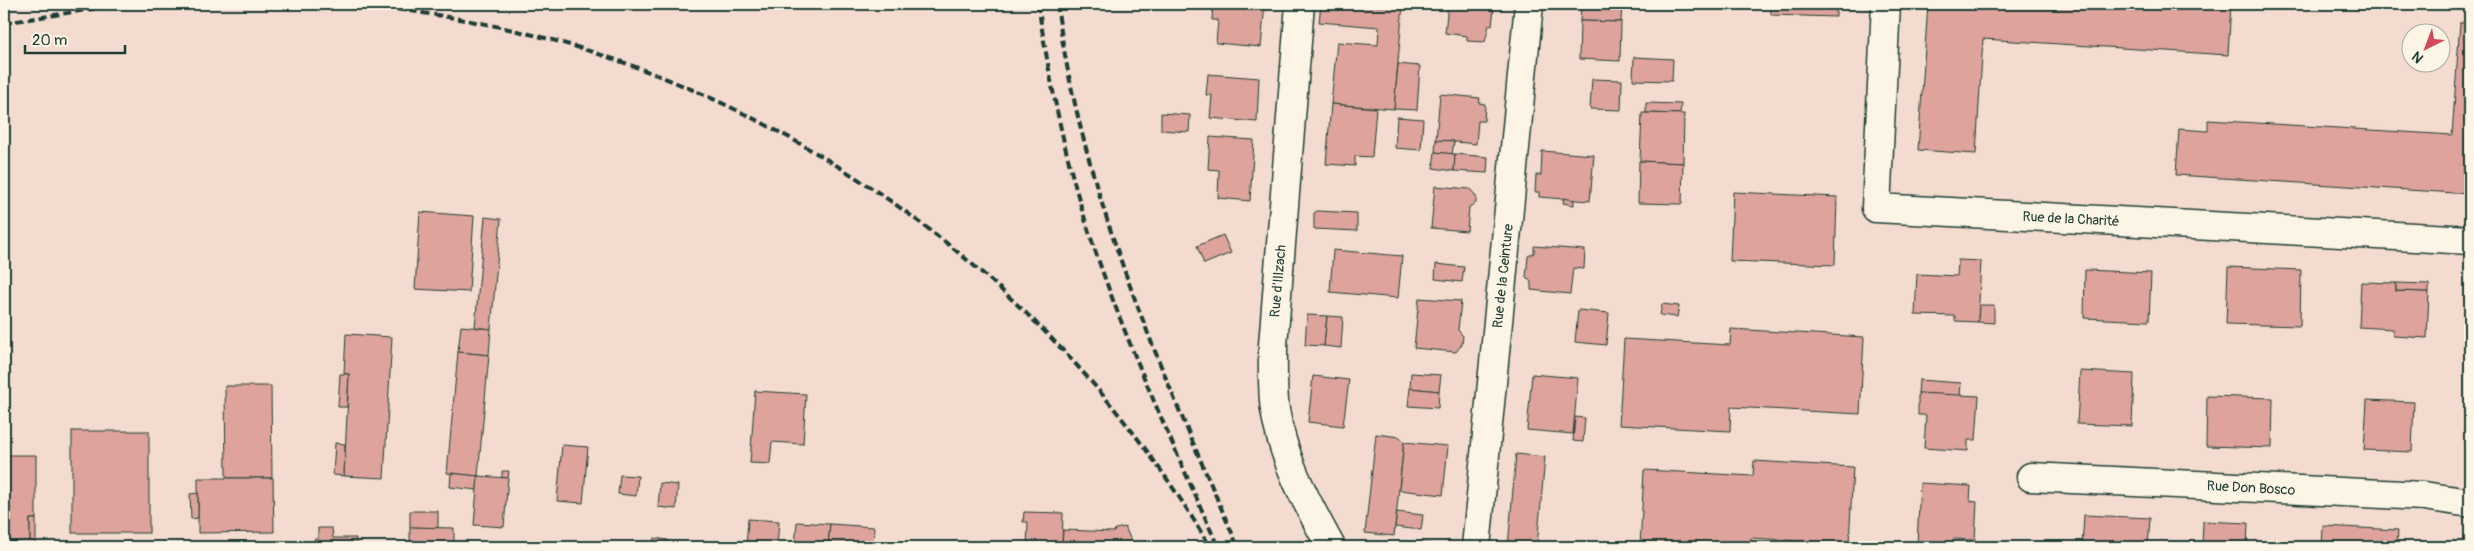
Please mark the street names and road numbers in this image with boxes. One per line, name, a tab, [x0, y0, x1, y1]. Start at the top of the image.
street label: Rue de la Charité	[2022, 208, 2120, 230]
street label: Rue de la Ceinture	[1489, 223, 1517, 329]
street label: Rue d'Illzach	[1266, 244, 1290, 318]
street label: Rue Don Bosco	[2206, 477, 2296, 499]

